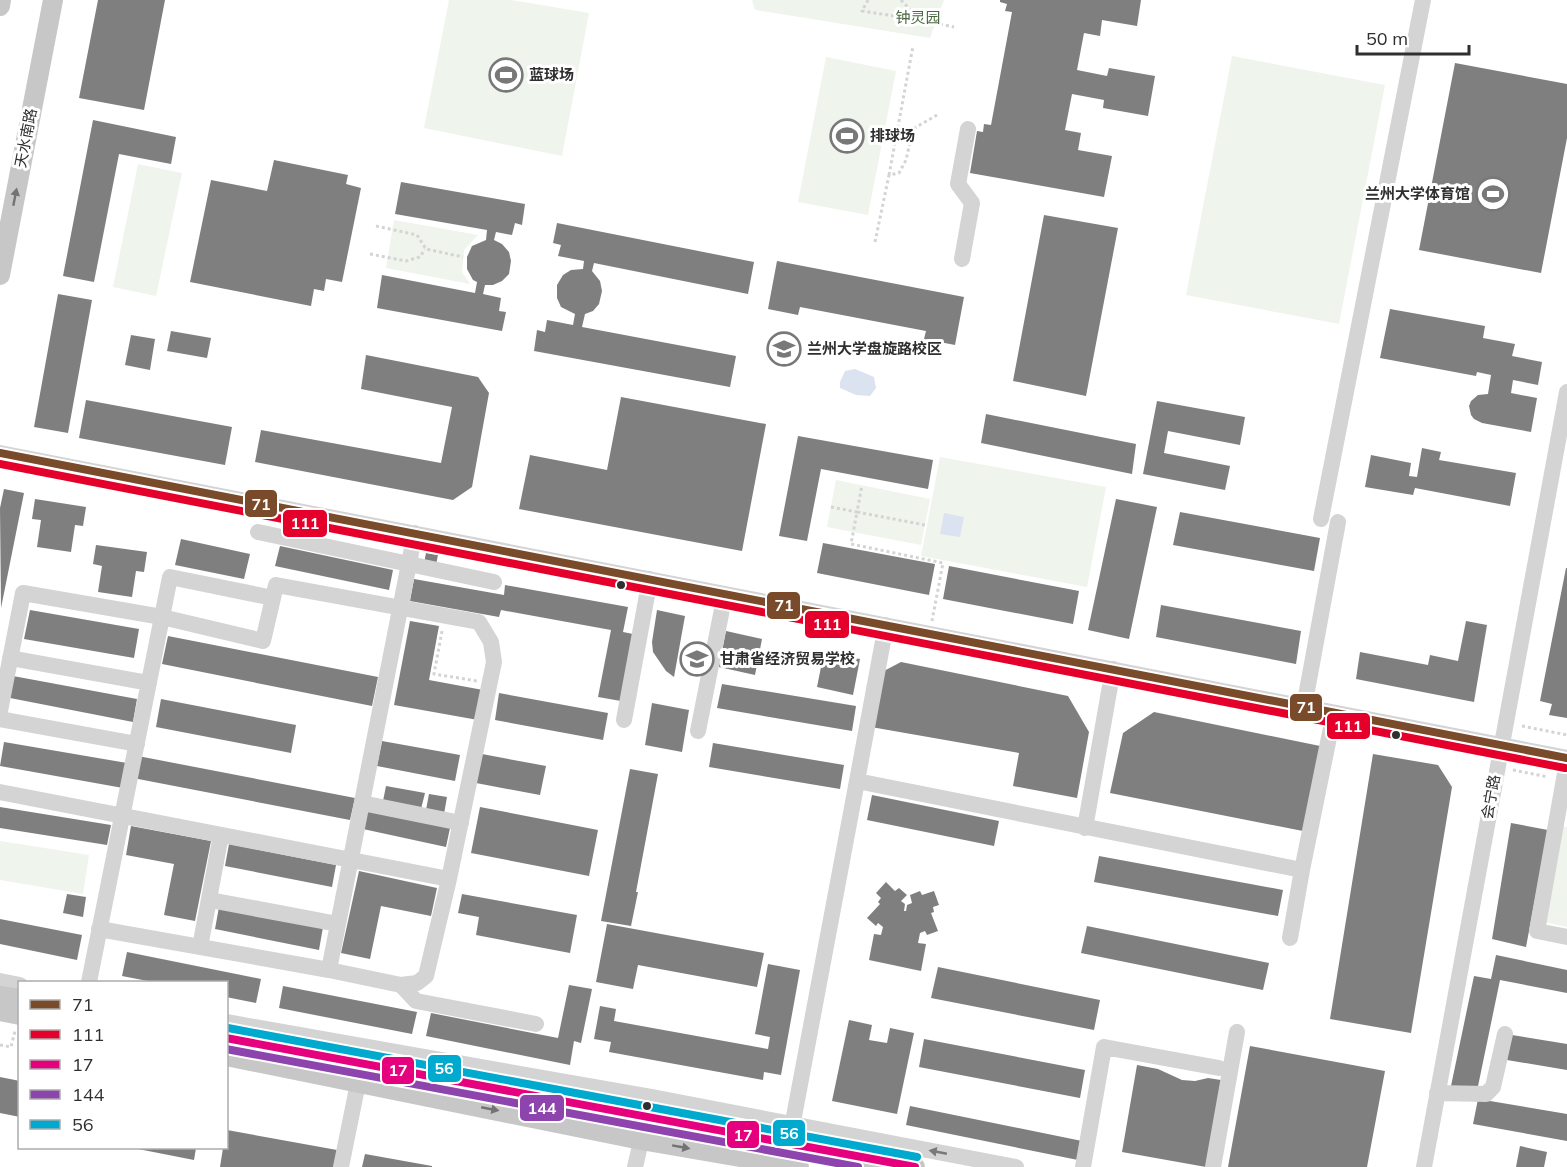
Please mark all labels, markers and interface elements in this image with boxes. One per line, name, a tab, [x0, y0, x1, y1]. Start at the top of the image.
park label: 钟灵园	[895, 8, 941, 27]
scale bar	[1357, 18, 1470, 56]
text: 50 m	[1366, 27, 1408, 50]
sports icon: 蓝球场	[488, 57, 524, 93]
place label: 蓝球场	[529, 65, 574, 84]
street label: 天水南路	[10, 107, 41, 169]
sports icon: 排球场	[829, 118, 865, 154]
place label: 排球场	[870, 126, 915, 145]
sports icon: 兰州大学体育馆	[1475, 176, 1511, 212]
place label: 兰州大学体育馆	[1365, 184, 1470, 203]
one-way arrow	[11, 188, 20, 207]
school or university icon: 兰州大学盘旋路校区	[766, 331, 802, 367]
place label: 兰州大学盘旋路校区	[807, 339, 942, 358]
line badge: 71	[244, 489, 278, 518]
text: 71	[251, 494, 271, 514]
line badge: 111	[282, 509, 328, 538]
text: 111	[291, 513, 319, 533]
unlabelled marker	[615, 579, 627, 591]
line badge: 71	[766, 591, 801, 620]
text: 71	[774, 595, 794, 615]
line badge: 111	[804, 610, 850, 639]
text: 111	[813, 614, 841, 634]
school or university icon: 甘肃省经济贸易学校	[679, 641, 715, 677]
place label: 甘肃省经济贸易学校	[720, 649, 855, 668]
line badge: 71	[1289, 693, 1323, 722]
text: 71	[1296, 697, 1316, 717]
line badge: 111	[1326, 712, 1371, 740]
text: 111	[1334, 716, 1362, 736]
unlabelled marker	[1390, 729, 1402, 741]
street label: 会宁路	[1477, 773, 1504, 821]
legend	[18, 981, 228, 1149]
text: 71	[72, 993, 94, 1016]
text: 111	[72, 1023, 104, 1046]
text: 17	[72, 1053, 94, 1076]
line badge: 56	[427, 1054, 462, 1083]
line badge: 17	[381, 1056, 415, 1085]
text: 56	[434, 1058, 454, 1078]
text: 17	[388, 1060, 408, 1080]
text: 144	[72, 1083, 105, 1106]
line badge: 144	[519, 1094, 565, 1122]
text: 144	[528, 1098, 557, 1118]
unlabelled marker	[641, 1100, 653, 1112]
one-way arrow	[480, 1105, 499, 1114]
text: 56	[72, 1113, 94, 1136]
line badge: 56	[772, 1119, 806, 1147]
line badge: 17	[726, 1120, 760, 1149]
text: 56	[779, 1123, 799, 1143]
text: 17	[733, 1125, 753, 1145]
one-way arrow	[672, 1142, 691, 1151]
one-way arrow	[929, 1147, 948, 1156]

